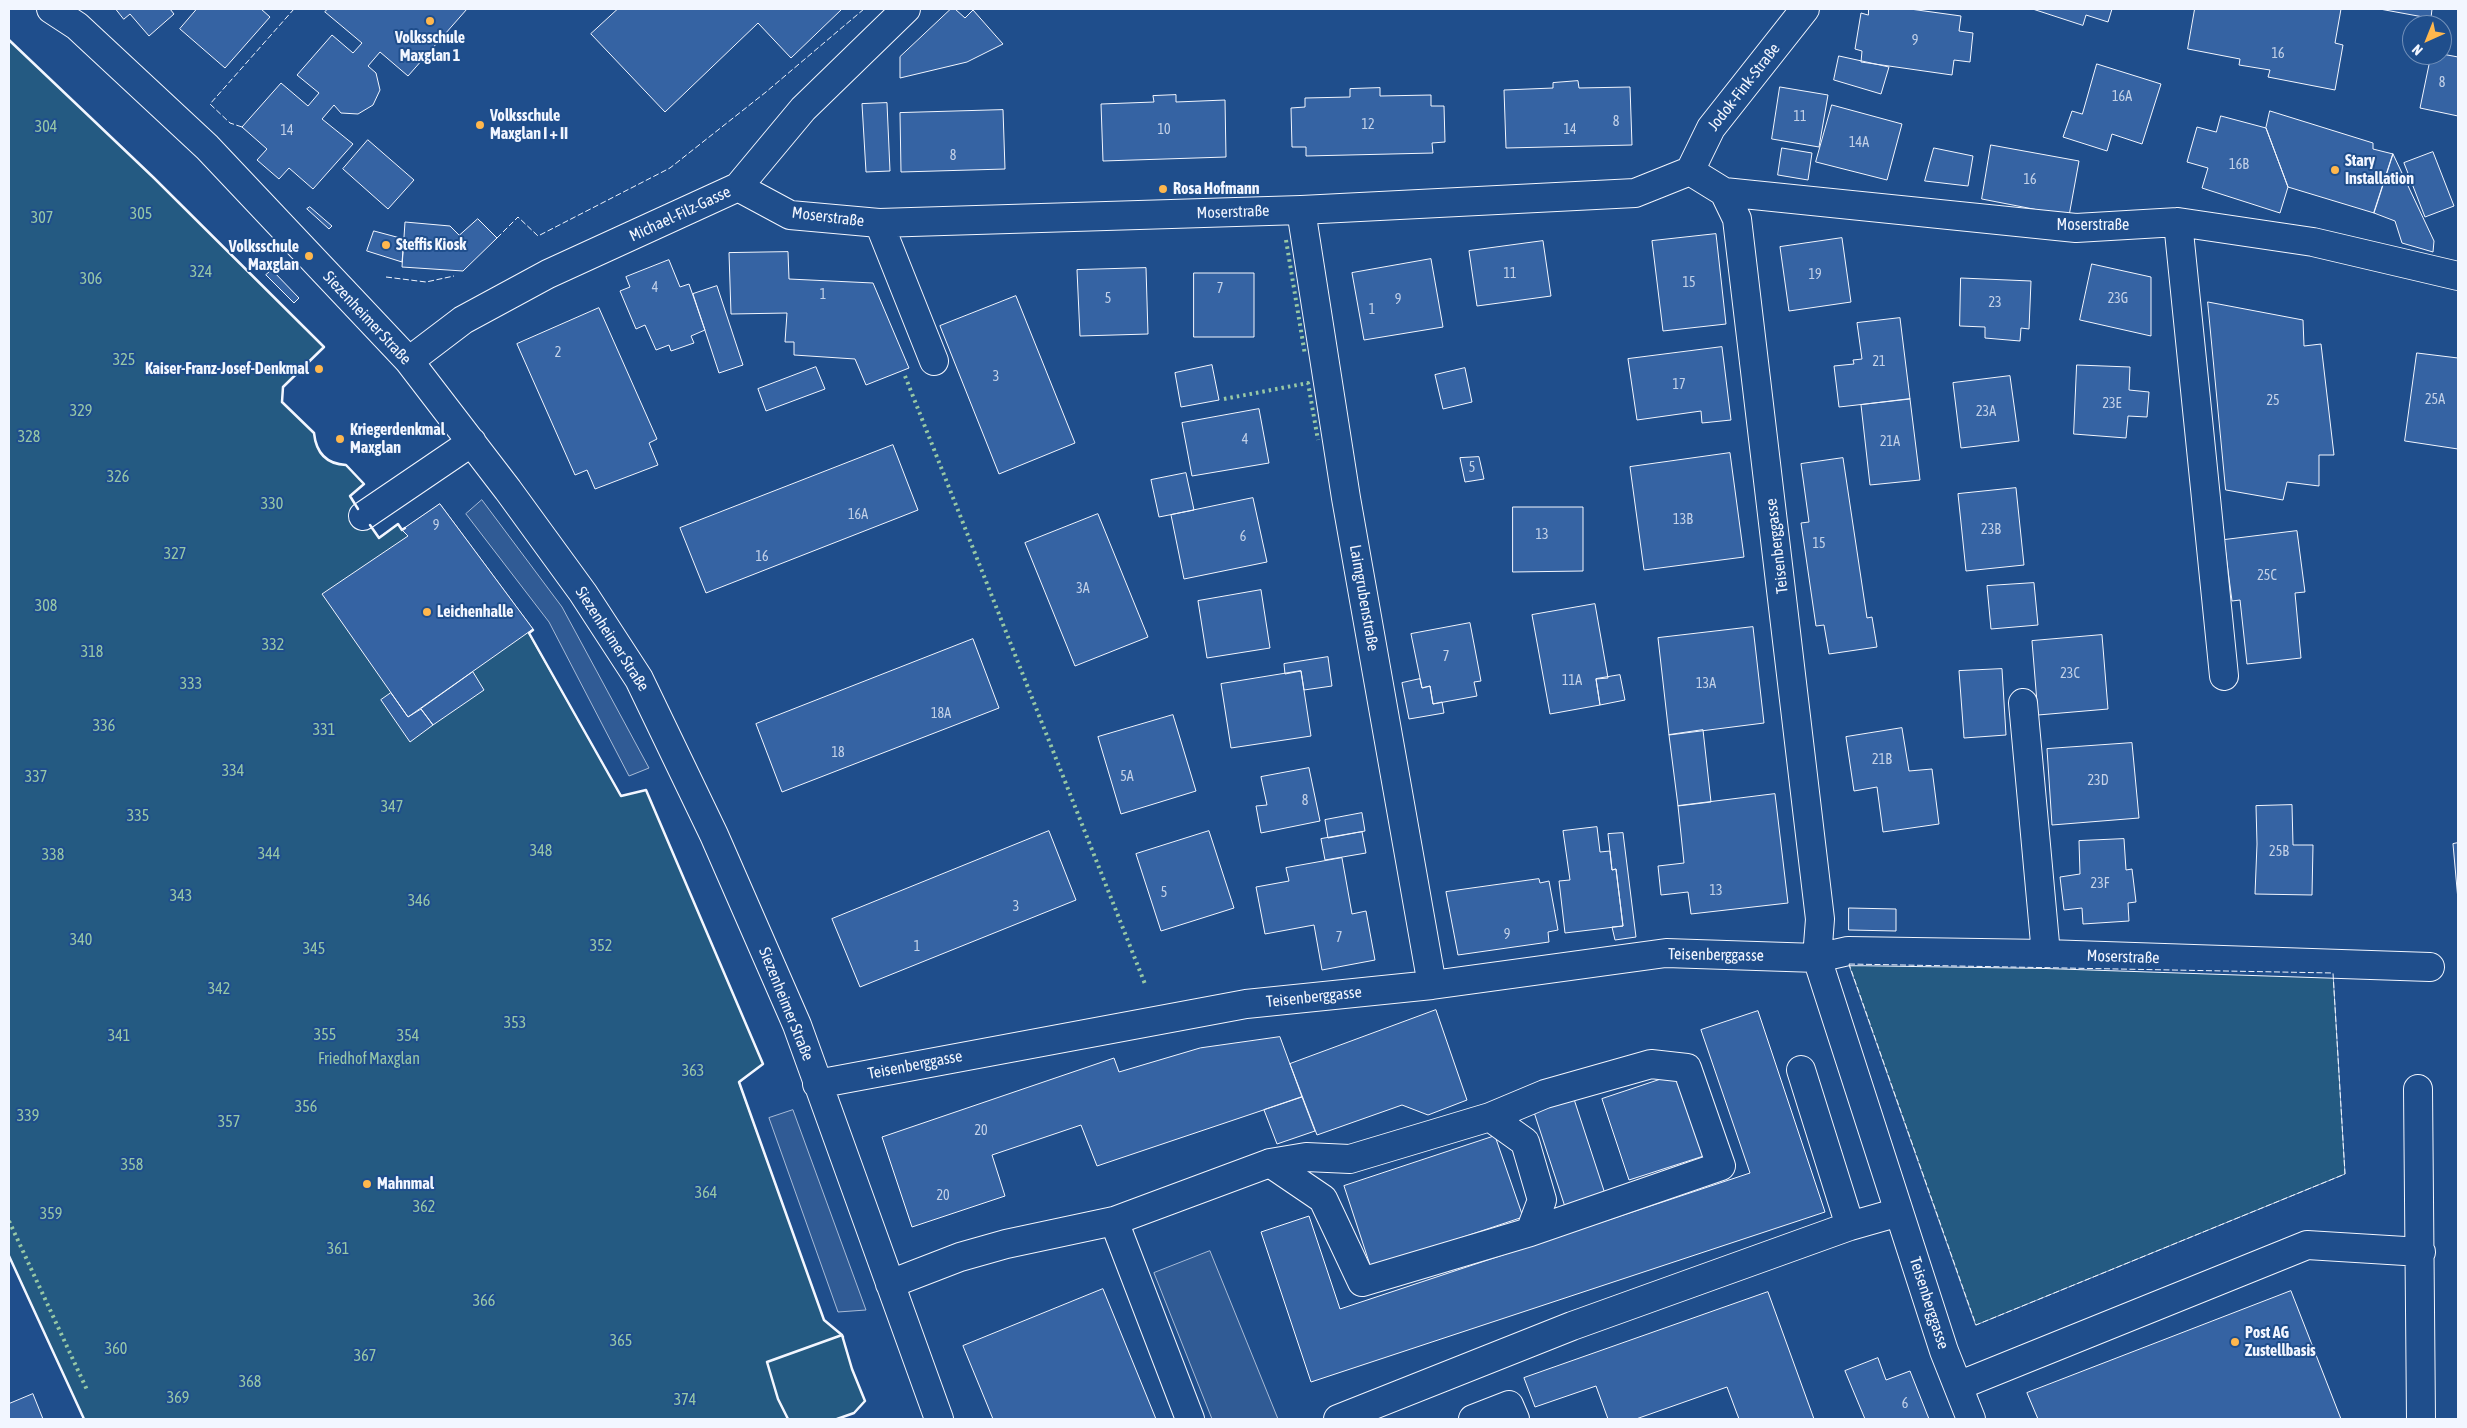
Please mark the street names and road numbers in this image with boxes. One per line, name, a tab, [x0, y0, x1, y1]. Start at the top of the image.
street label: Jodok-Fink-Straße	[1704, 39, 1784, 135]
street label: Michael-Filz-Gasse	[626, 182, 734, 246]
street label: Moserstraße	[1196, 201, 1270, 223]
street label: Moserstraße	[791, 203, 865, 231]
street label: Moserstraße	[2057, 215, 2129, 235]
street label: Siezenheimer Straße	[319, 267, 415, 369]
street label: Teisenberggasse	[1762, 497, 1792, 595]
street label: Laimgrubenstraße	[1345, 543, 1383, 653]
street label: Siezenheimer Straße	[571, 583, 653, 695]
street label: Siezenheimer Straße	[755, 944, 817, 1064]
street label: Teisenberggasse	[1668, 945, 1764, 965]
street label: Moserstraße	[2086, 946, 2160, 968]
street label: Teisenberggasse	[1265, 982, 1363, 1012]
street label: Teisenberggasse	[866, 1046, 964, 1084]
street label: Teisenberggasse	[1905, 1254, 1953, 1352]

